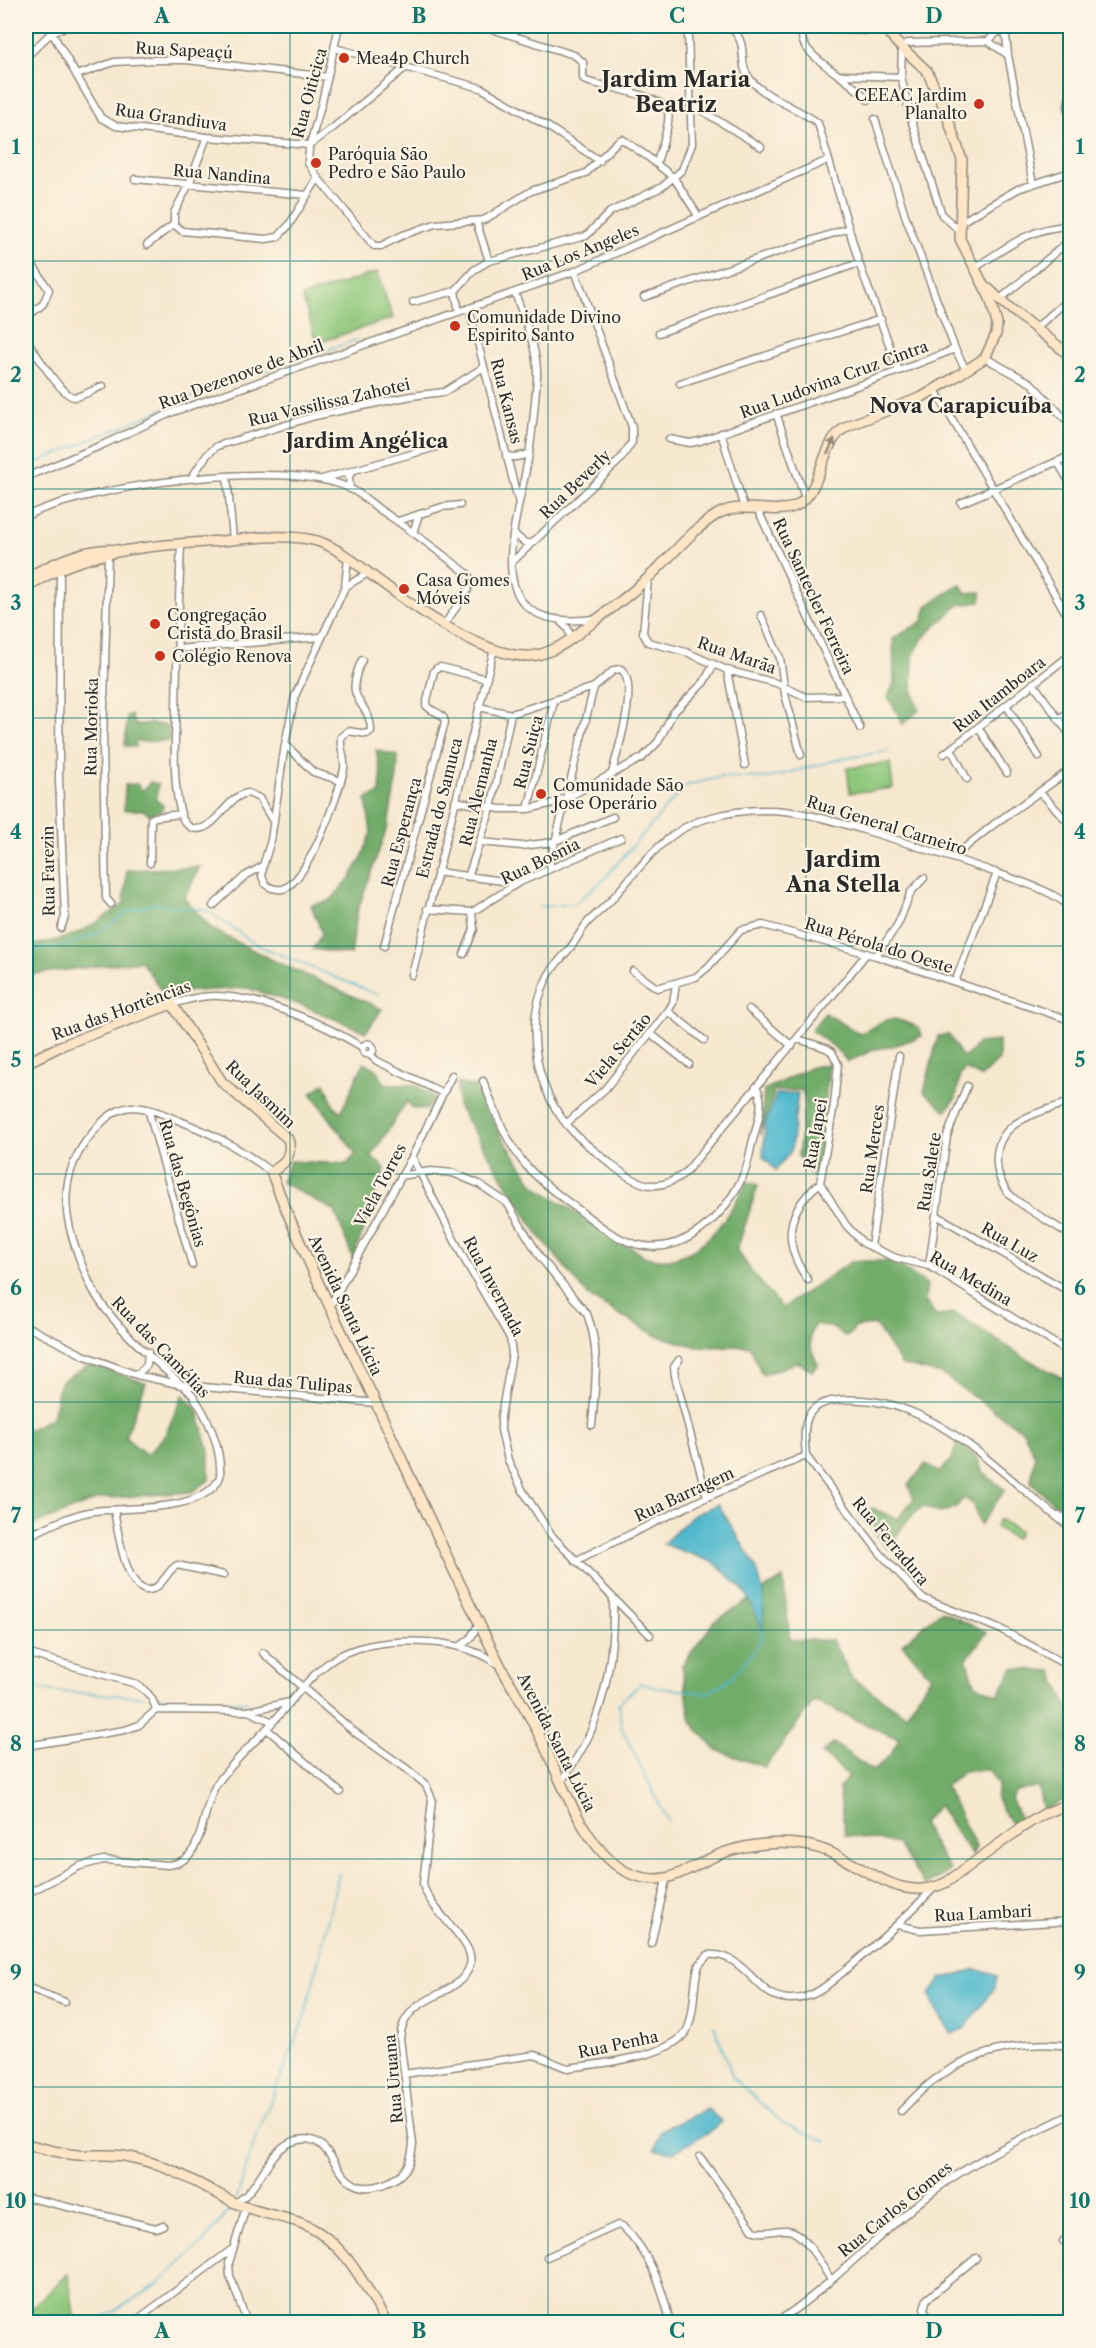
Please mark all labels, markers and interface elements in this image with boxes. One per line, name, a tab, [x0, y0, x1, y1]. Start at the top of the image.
text: A	[153, 4, 170, 28]
text: B	[412, 4, 427, 28]
text: C	[669, 4, 685, 28]
text: D	[925, 4, 943, 28]
street label: Rua Sapeaçú	[135, 37, 234, 63]
street label: Rua Oiticica	[287, 45, 331, 140]
place label: Mea4p Church	[356, 48, 470, 68]
marker: Mea4p Church	[337, 51, 351, 65]
district label: Jardim Maria Beatriz	[598, 66, 751, 118]
place label: CEEAC Jardim Planalto	[855, 85, 967, 123]
marker: CEEAC Jardim Planalto	[972, 97, 986, 111]
street label: Rua Grandiuva	[114, 99, 229, 135]
text: 1	[12, 135, 21, 159]
text: 1	[1076, 135, 1085, 159]
place label: Paróquia São Pedro e São Paulo	[328, 144, 466, 182]
marker: Paróquia São Pedro e São Paulo	[309, 156, 323, 170]
street label: Rua Nandina	[172, 160, 272, 188]
street label: Rua Los Angeles	[518, 219, 642, 285]
place label: Comunidade Divino Espirito Santo	[467, 307, 621, 345]
marker: Comunidade Divino Espirito Santo	[448, 319, 462, 333]
street label: Rua Dezenove de Abril	[156, 335, 326, 413]
street label: Rua Ludovina Cruz Cintra	[737, 335, 931, 422]
street label: Rua Kansas	[487, 356, 527, 446]
text: 2	[10, 363, 22, 387]
text: 2	[1074, 363, 1086, 387]
street label: Rua Vassilissa Zahotei	[246, 374, 412, 430]
district label: Nova Carapicuíba	[870, 394, 1053, 418]
district label: Jardim Angélica	[282, 429, 449, 453]
one-way arrow	[826, 436, 836, 454]
street label: Rua Beverly	[535, 444, 616, 523]
street label: Rua Santecler Ferreira	[769, 515, 859, 678]
place label: Casa Gomes Móveis	[416, 570, 510, 608]
marker: Casa Gomes Móveis	[397, 582, 411, 596]
text: 3	[10, 591, 22, 615]
text: 3	[1074, 591, 1086, 615]
place label: Congregação Cristã do Brasil	[167, 605, 283, 643]
marker: Congregação Cristã do Brasil	[148, 617, 162, 631]
street label: Rua Marãa	[695, 632, 780, 678]
place label: Colégio Renova	[172, 646, 292, 666]
marker: Colégio Renova	[153, 649, 167, 663]
street label: Rua Itamboara	[949, 651, 1050, 736]
street label: Rua Morioka	[80, 677, 102, 776]
street label: Rua Suiça	[509, 712, 547, 791]
street label: Estrada do Samuca	[412, 735, 466, 880]
street label: Rua Alemanha	[455, 735, 501, 848]
street label: Rua Esperança	[377, 774, 425, 889]
place label: Comunidade São Jose Operário	[550, 775, 684, 813]
marker: Comunidade São Jose Operário	[534, 787, 548, 801]
street label: Rua General Carneiro	[804, 791, 970, 859]
text: 4	[10, 820, 22, 844]
text: 4	[1074, 820, 1086, 844]
street label: Rua Farezin	[37, 825, 59, 917]
street label: Rua Bosnia	[497, 833, 583, 889]
district label: Jardim Ana Stella	[785, 846, 900, 898]
street label: Rua Pérola do Oeste	[802, 913, 956, 977]
street label: Rua das Hortências	[49, 976, 193, 1044]
street label: Viela Sertão	[580, 1008, 655, 1092]
text: 5	[10, 1048, 22, 1072]
text: 5	[1074, 1048, 1086, 1072]
street label: Rua Jasmim	[222, 1056, 300, 1132]
street label: Rua Japei	[799, 1097, 831, 1171]
street label: Rua Merces	[856, 1103, 888, 1195]
street label: Rua das Begônias	[155, 1117, 211, 1249]
street label: Rua Salete	[913, 1131, 945, 1213]
street label: Viela Torres	[349, 1140, 410, 1231]
street label: Rua Luz	[978, 1218, 1042, 1266]
street label: Avenida Santa Lúcia	[304, 1230, 388, 1379]
street label: Rua Invernada	[459, 1233, 529, 1340]
street label: Rua Medina	[926, 1246, 1016, 1310]
text: 6	[10, 1276, 22, 1300]
text: 6	[1074, 1276, 1086, 1300]
street label: Rua das Camélias	[108, 1292, 214, 1402]
street label: Rua das Tulipas	[233, 1367, 353, 1397]
street label: Rua Barragem	[631, 1462, 737, 1526]
street label: Rua Ferradura	[848, 1493, 934, 1590]
text: 7	[11, 1504, 22, 1528]
text: 7	[1075, 1504, 1086, 1528]
street label: Avenida Santa Lúcia	[513, 1668, 601, 1815]
text: 8	[10, 1732, 22, 1756]
text: 8	[1074, 1732, 1086, 1756]
street label: Rua Lambari	[934, 1900, 1032, 1926]
text: 9	[10, 1961, 22, 1985]
text: 9	[1074, 1961, 1086, 1985]
street label: Rua Penha	[576, 2026, 661, 2062]
street label: Rua Uruana	[379, 2033, 407, 2124]
street label: Rua Carlos Gomes	[834, 2157, 956, 2261]
text: 10	[5, 2189, 27, 2213]
text: 10	[1069, 2189, 1091, 2213]
text: A	[153, 2319, 170, 2343]
text: B	[412, 2319, 427, 2343]
text: C	[669, 2319, 685, 2343]
text: D	[925, 2319, 943, 2343]

